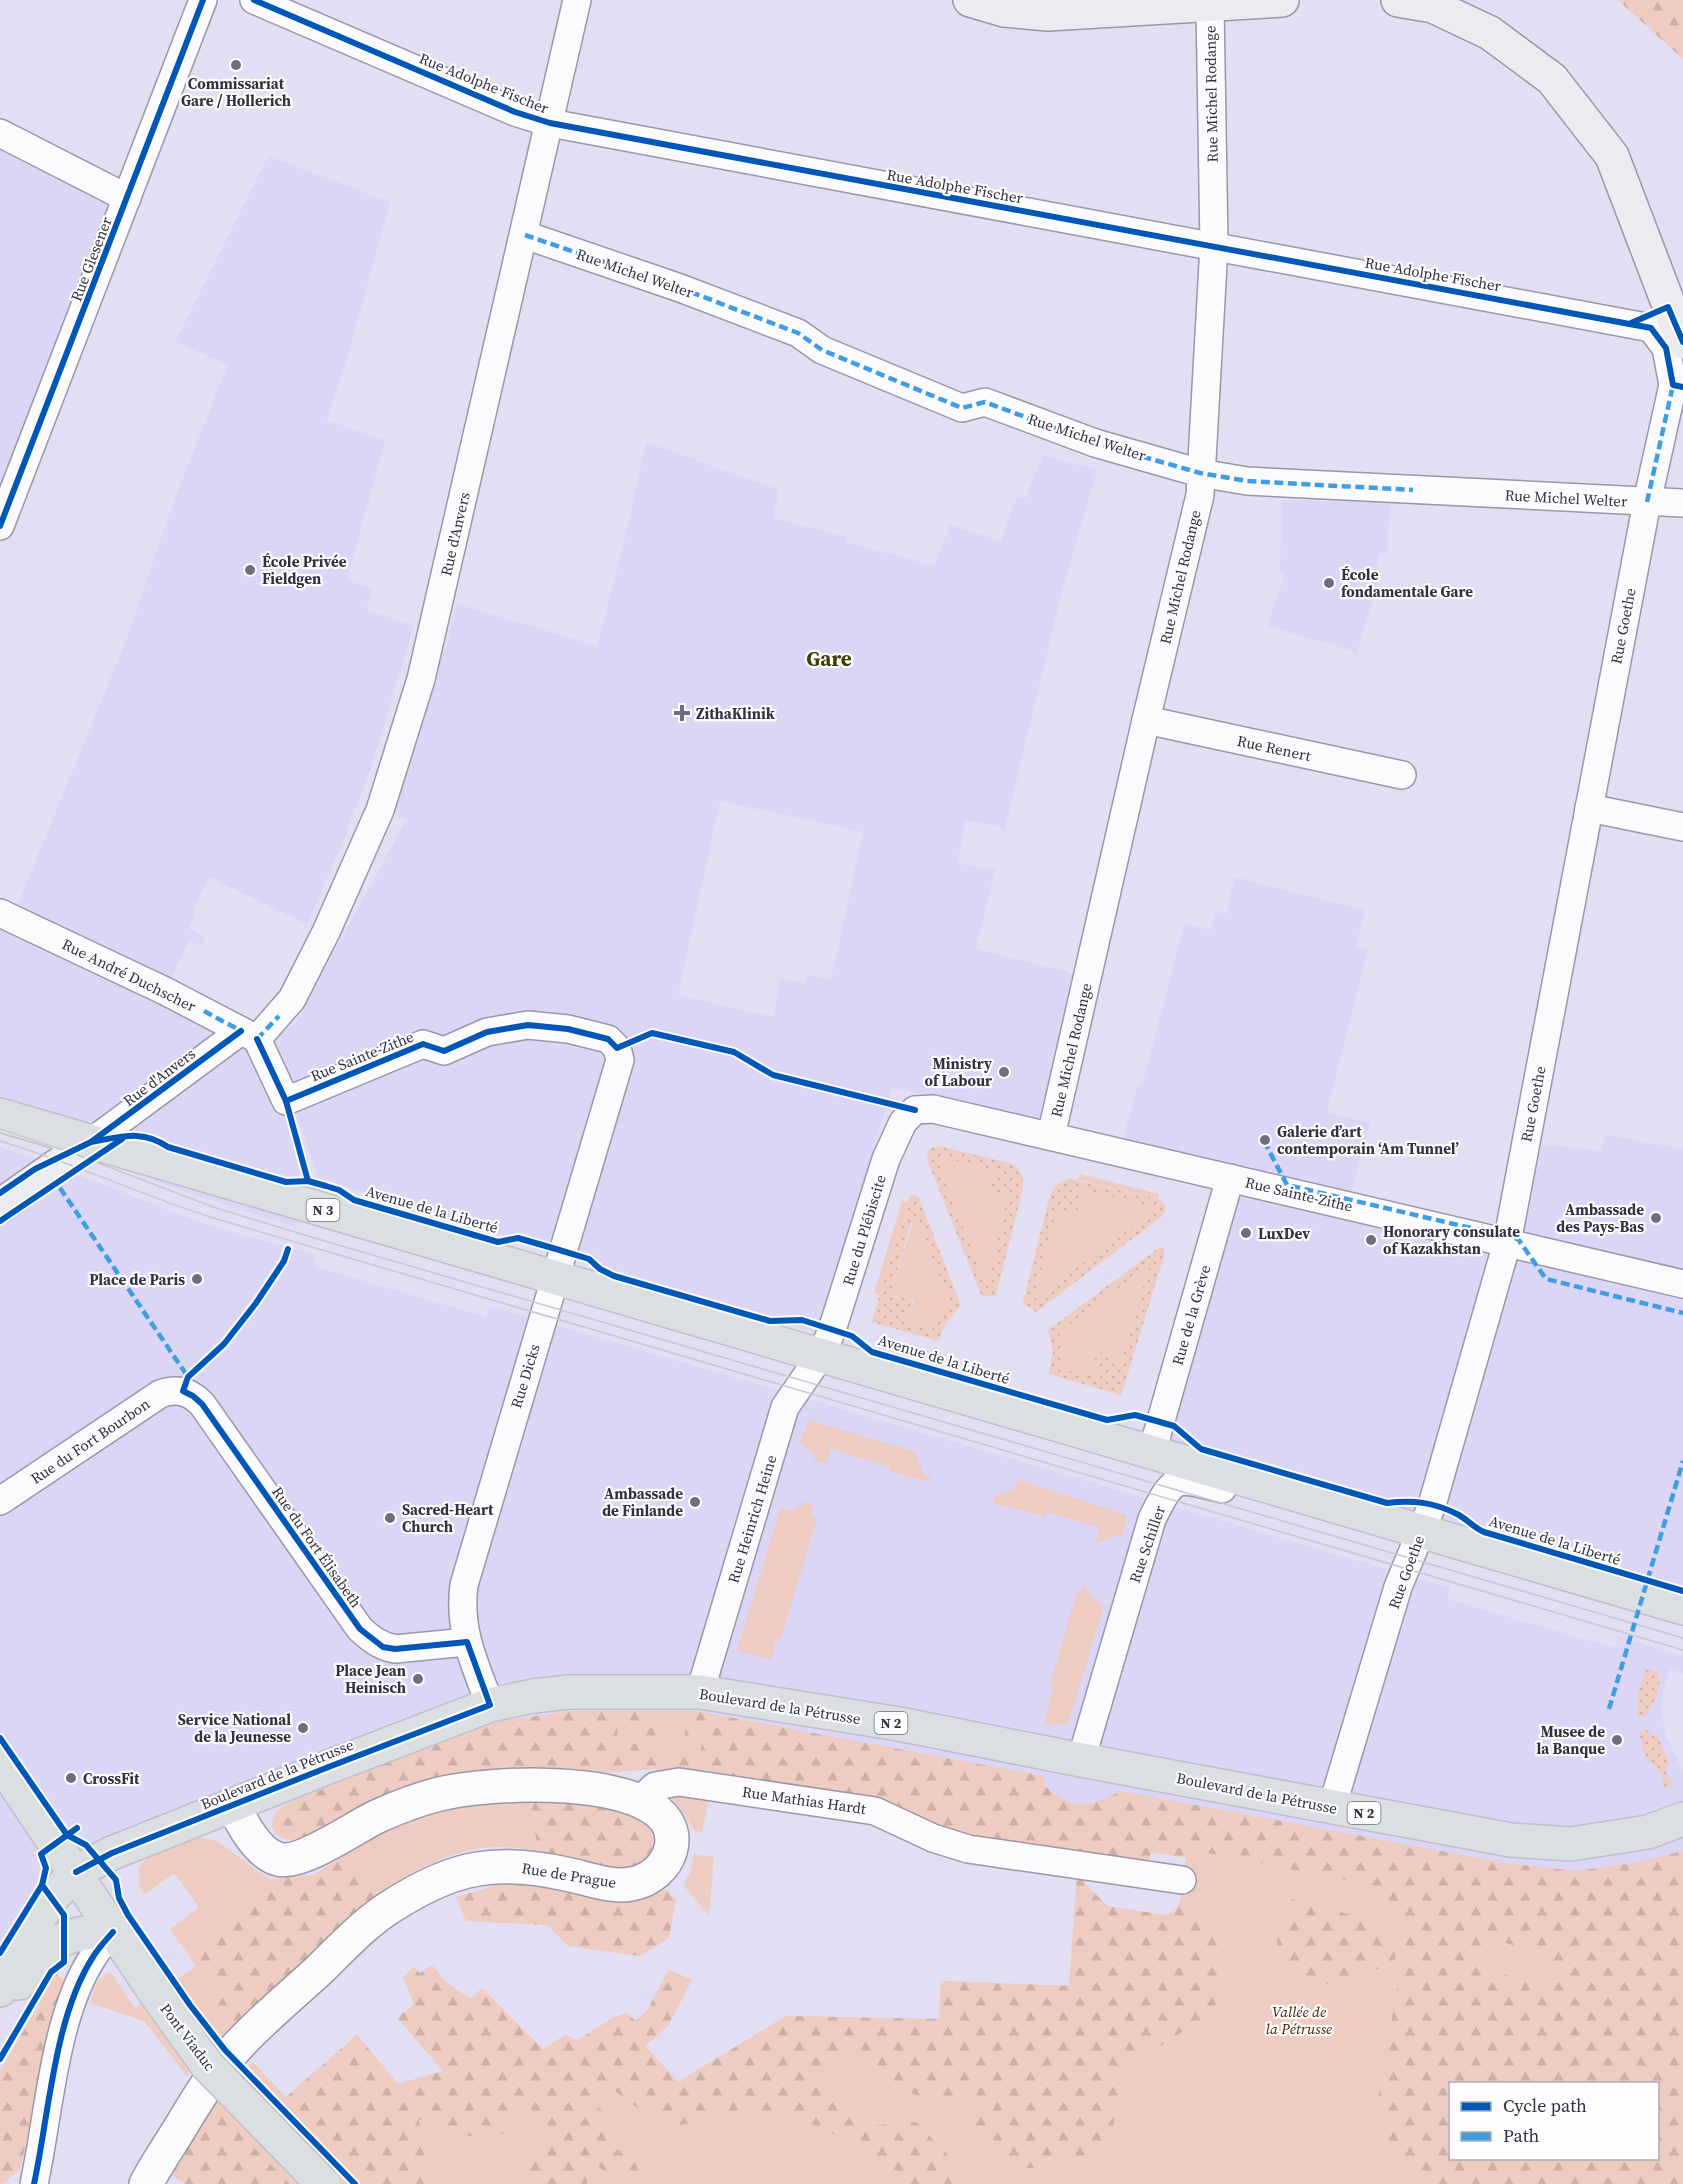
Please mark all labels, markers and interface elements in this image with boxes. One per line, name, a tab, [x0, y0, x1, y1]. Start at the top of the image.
street label: Rue Michel Rodange	[1199, 25, 1223, 163]
street label: Rue Adolphe Fischer	[416, 47, 553, 119]
marker: Commissariat Gare / Hollerich	[229, 58, 243, 72]
place label: Commissariat Gare / Hollerich	[181, 73, 291, 111]
street label: Rue Adolphe Fischer	[885, 164, 1026, 208]
street label: Rue Glesener	[65, 213, 117, 304]
street label: Rue Michel Welter	[574, 243, 697, 303]
street label: Rue Adolphe Fischer	[1363, 252, 1504, 296]
street label: Rue Michel Welter	[1025, 408, 1149, 466]
street label: Rue Michel Welter	[1504, 484, 1628, 512]
street label: Rue d'Anvers	[435, 490, 475, 578]
street label: Rue Michel Rodange	[1154, 508, 1206, 646]
place label: École Privée Fieldgen	[262, 551, 347, 589]
marker: École Privée Fieldgen	[243, 563, 257, 577]
place label: École fondamentale Gare	[1341, 564, 1473, 602]
marker: École fondamentale Gare	[1322, 576, 1336, 590]
street label: Rue Goethe	[1605, 586, 1641, 666]
district label: Gare	[806, 644, 852, 673]
place label: ZithaKlinik	[696, 703, 775, 724]
marker: ZithaKlinik	[673, 704, 691, 722]
street label: Rue Renert	[1235, 730, 1313, 766]
street label: Rue André Duchscher	[59, 933, 200, 1017]
street label: Rue Michel Rodange	[1045, 981, 1097, 1119]
street label: Rue Sainte-Zithe	[307, 1026, 417, 1086]
street label: Rue d'Anvers	[119, 1043, 199, 1111]
place label: Ministry of Labour	[924, 1053, 992, 1091]
street label: Rue Goethe	[1515, 1064, 1551, 1144]
marker: Ministry of Labour	[997, 1065, 1011, 1079]
place label: Galerie d’art contemporain ‘Am Tunnel’	[1277, 1121, 1459, 1159]
marker: Galerie d’art contemporain ‘Am Tunnel’	[1258, 1133, 1272, 1147]
street label: Rue Sainte-Zithe	[1243, 1171, 1355, 1217]
street label: Rue du Plébiscite	[837, 1172, 891, 1288]
street label: Avenue de la Liberté	[363, 1180, 501, 1238]
road number: N 3	[306, 1199, 340, 1221]
place label: Ambassade des Pays-Bas	[1556, 1199, 1644, 1237]
marker: Ambassade des Pays-Bas	[1649, 1211, 1663, 1225]
place label: Honorary consulate of Kazakhstan	[1383, 1221, 1520, 1259]
place label: LuxDev	[1258, 1223, 1310, 1244]
marker: LuxDev	[1239, 1226, 1253, 1240]
marker: Honorary consulate of Kazakhstan	[1364, 1233, 1378, 1247]
street label: Rue de la Grève	[1167, 1262, 1215, 1368]
place label: Place de Paris	[89, 1269, 185, 1290]
marker: Place de Paris	[190, 1272, 204, 1286]
street label: Avenue de la Liberté	[876, 1329, 1013, 1389]
street label: Rue Dicks	[505, 1341, 545, 1411]
street label: Rue du Fort Bourbon	[26, 1393, 154, 1489]
street label: Rue Heinrich Heine	[723, 1452, 782, 1586]
street label: Rue du Fort Élisabeth	[267, 1482, 367, 1612]
place label: Ambassade de Finlande	[602, 1483, 683, 1521]
marker: Ambassade de Finlande	[688, 1495, 702, 1509]
place label: Sacred-Heart Church	[402, 1499, 494, 1537]
street label: Rue Schiller	[1124, 1502, 1170, 1586]
street label: Avenue de la Liberté	[1487, 1510, 1624, 1570]
marker: Sacred-Heart Church	[383, 1511, 397, 1525]
street label: Rue Goethe	[1383, 1532, 1429, 1612]
place label: Place Jean Heinisch	[335, 1660, 406, 1698]
marker: Place Jean Heinisch	[411, 1672, 425, 1686]
street label: Boulevard de la Pétrusse	[698, 1683, 863, 1729]
place label: Service National de la Jeunesse	[178, 1709, 291, 1747]
road number: N 2	[874, 1712, 908, 1734]
marker: Service National de la Jeunesse	[296, 1721, 310, 1735]
place label: Musee de la Banque	[1537, 1721, 1605, 1759]
marker: Musee de la Banque	[1610, 1733, 1624, 1747]
street label: Boulevard de la Pétrusse	[197, 1734, 357, 1814]
street label: Boulevard de la Pétrusse	[1175, 1767, 1339, 1819]
place label: CrossFit	[83, 1768, 140, 1789]
marker: CrossFit	[64, 1771, 78, 1785]
street label: Rue Mathias Hardt	[741, 1781, 867, 1819]
road number: N 2	[1348, 1802, 1380, 1824]
street label: Rue de Prague	[520, 1857, 618, 1893]
street label: Pont Viaduc	[156, 1999, 220, 2075]
park label: Vallée de la Pétrusse	[1266, 2001, 1332, 2039]
legend	[1449, 2082, 1659, 2160]
text: Cycle path	[1503, 2093, 1587, 2118]
text: Path	[1503, 2123, 1540, 2148]

